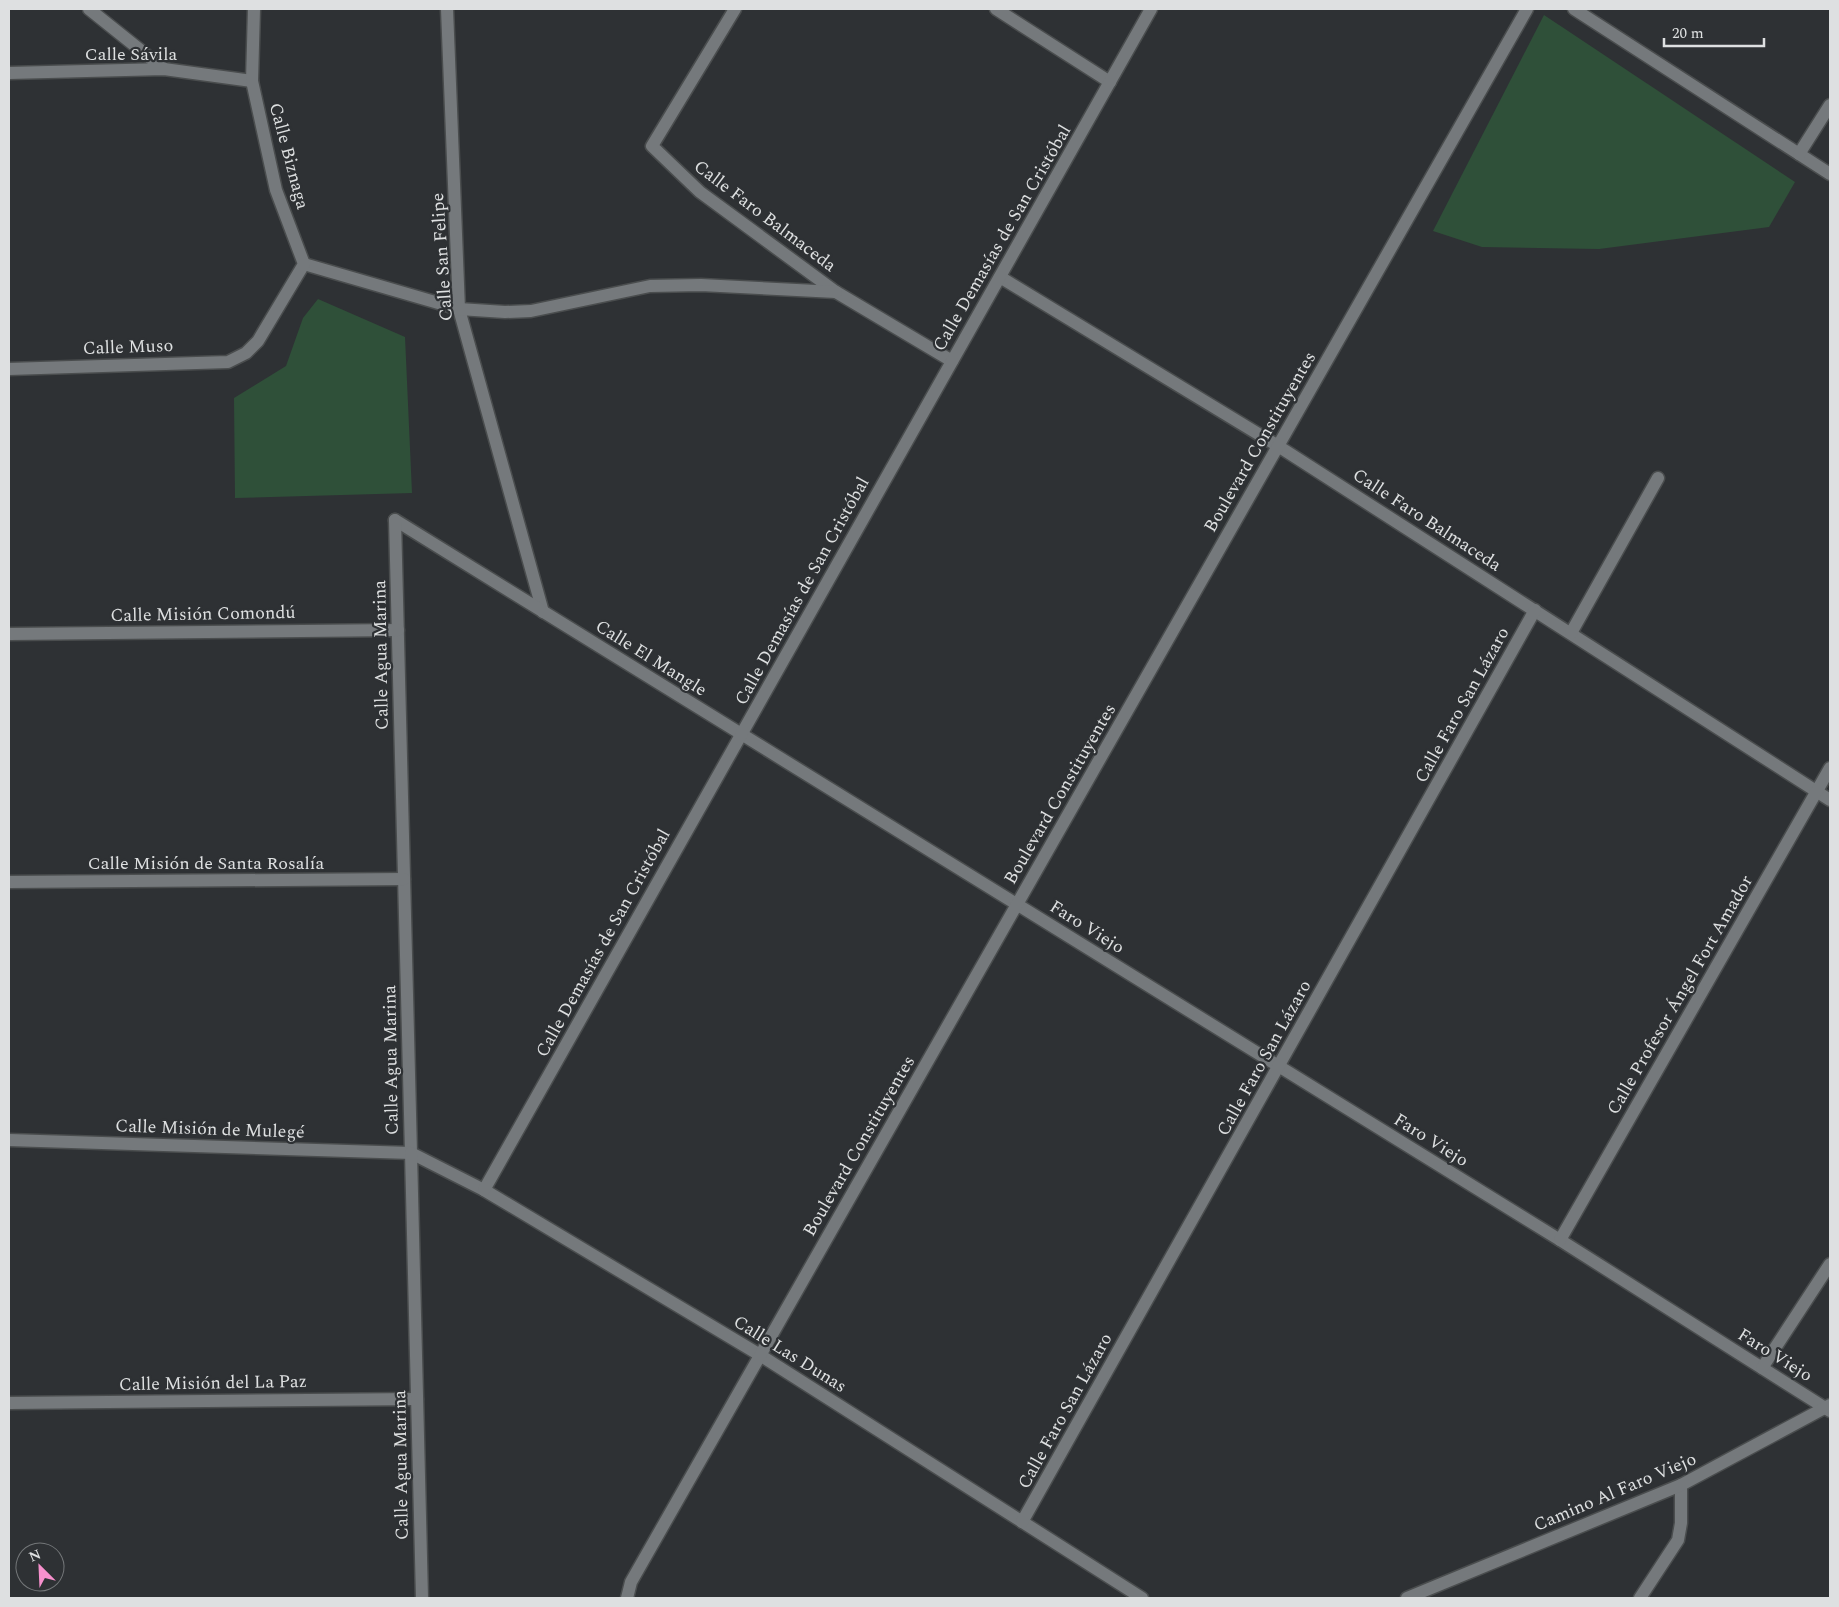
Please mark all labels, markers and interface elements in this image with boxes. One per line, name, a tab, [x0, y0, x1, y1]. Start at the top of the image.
scale bar	[1664, 15, 1764, 47]
text: 20 m	[1672, 22, 1704, 45]
street label: Calle Sávila	[85, 41, 178, 68]
street label: Calle Biznaga	[262, 100, 316, 212]
street label: Calle Demasías de San Cristóbal	[926, 120, 1078, 356]
street label: Calle Faro Balmaceda	[688, 153, 842, 279]
street label: Calle San Felipe	[424, 192, 460, 322]
street label: Calle Muso	[82, 332, 174, 362]
street label: Boulevard Constituyentes	[1197, 346, 1323, 538]
street label: Calle Faro Balmaceda	[1347, 462, 1507, 578]
street label: Calle Demasías de San Cristóbal	[728, 472, 876, 710]
street label: Calle Agua Marina	[366, 580, 396, 730]
street label: Calle Misión Comondú	[110, 599, 296, 629]
street label: Calle El Mangle	[590, 613, 712, 703]
street label: Calle Faro San Lázaro	[1408, 622, 1516, 788]
street label: Boulevard Constituyentes	[997, 698, 1123, 890]
street label: Calle Demasías de San Cristóbal	[529, 824, 677, 1062]
street label: Calle Misión de Santa Rosalía	[88, 850, 324, 877]
street label: Calle Profesor Ángel Fort Amador	[1600, 870, 1760, 1120]
street label: Faro Viejo	[1044, 893, 1130, 961]
street label: Calle Faro San Lázaro	[1210, 975, 1318, 1141]
street label: Calle Agua Marina	[376, 985, 406, 1135]
street label: Boulevard Constituyentes	[796, 1050, 922, 1242]
street label: Faro Viejo	[1388, 1106, 1474, 1174]
street label: Calle Misión de Mulegé	[115, 1112, 305, 1146]
street label: Calle Las Dunas	[728, 1308, 852, 1400]
street label: Faro Viejo	[1732, 1321, 1818, 1389]
street label: Calle Faro San Lázaro	[1011, 1328, 1119, 1494]
street label: Calle Misión del La Paz	[119, 1368, 307, 1398]
street label: Calle Agua Marina	[386, 1390, 416, 1540]
street label: Camino Al Faro Viejo	[1529, 1445, 1701, 1539]
north arrow	[15, 1542, 65, 1592]
text: N	[25, 1544, 44, 1567]

